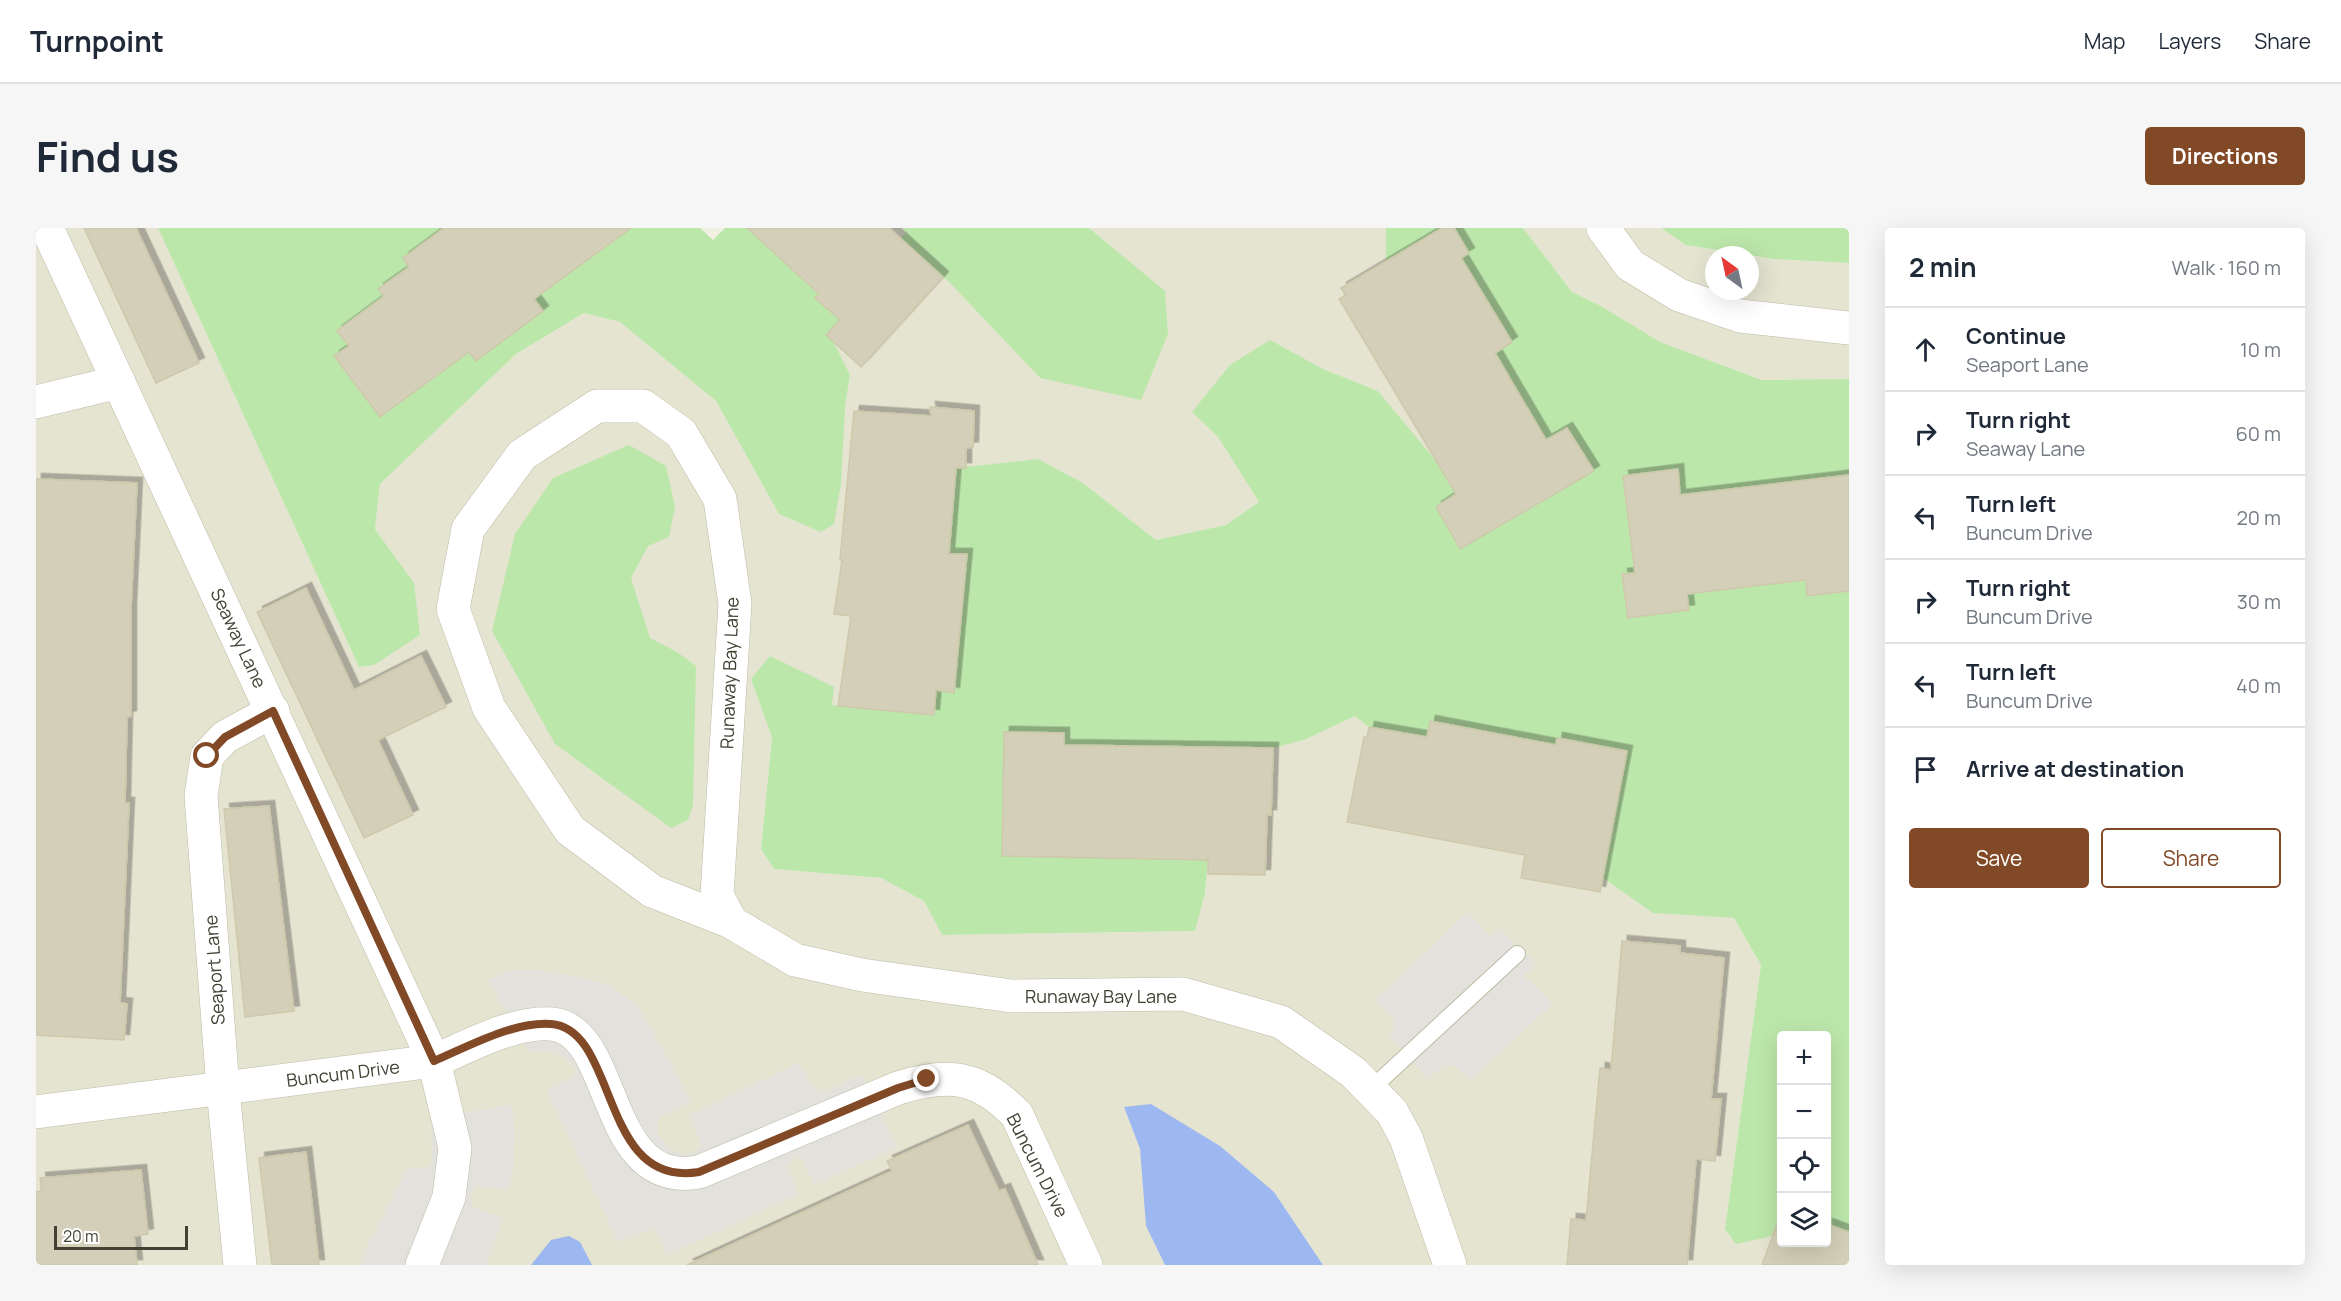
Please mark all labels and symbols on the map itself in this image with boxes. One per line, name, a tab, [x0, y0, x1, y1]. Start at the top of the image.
north arrow	[1705, 246, 1759, 300]
street label: Seaway Lane	[205, 584, 273, 692]
street label: Runaway Bay Lane	[714, 597, 744, 749]
route start	[193, 742, 219, 768]
street label: Seaport Lane	[198, 914, 230, 1026]
street label: Runaway Bay Lane	[1025, 984, 1177, 1008]
street label: Buncum Drive	[285, 1054, 401, 1092]
route end	[913, 1065, 939, 1091]
street label: Buncum Drive	[1001, 1109, 1075, 1221]
scale bar	[54, 1223, 188, 1250]

